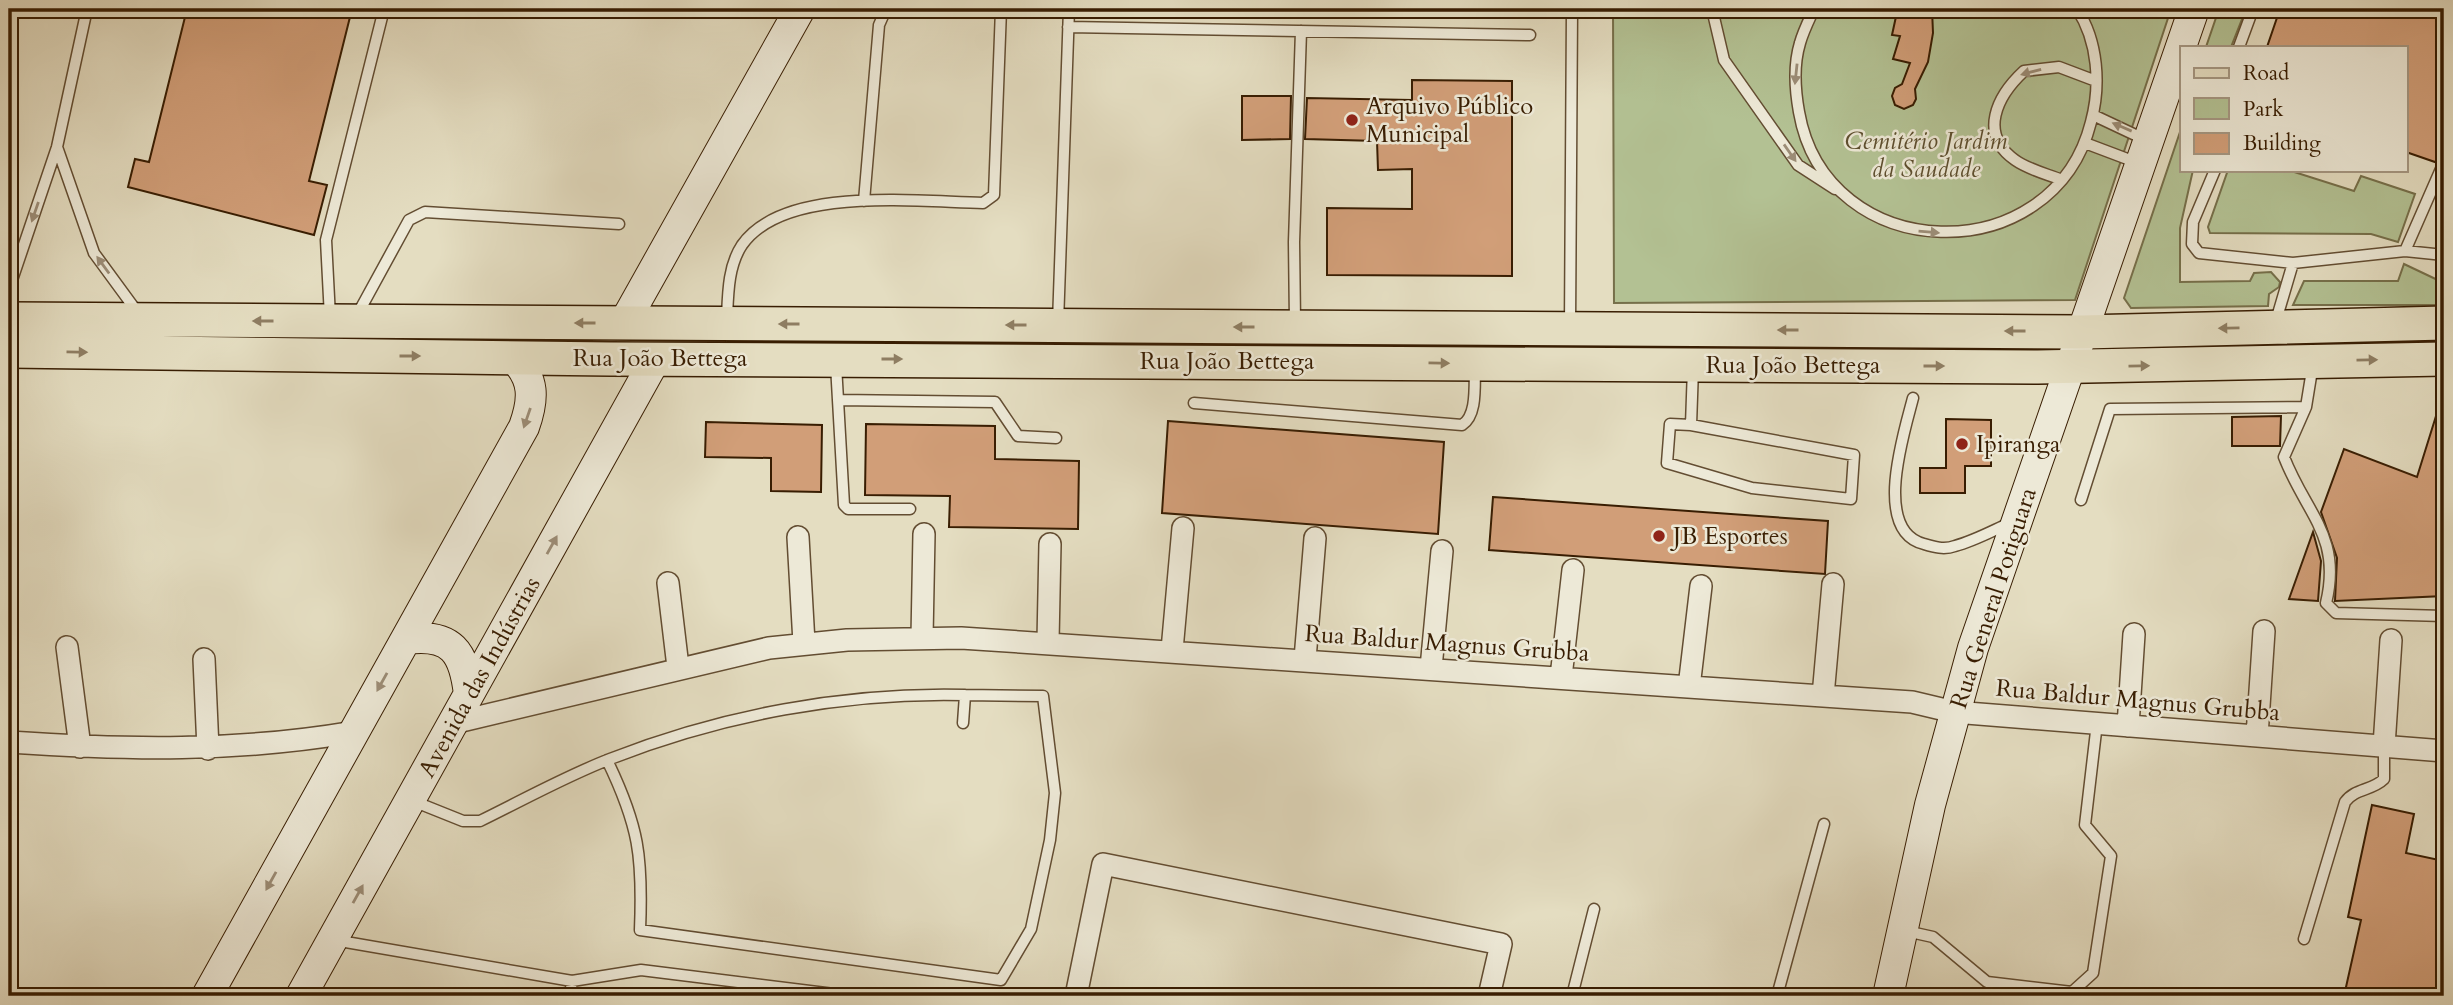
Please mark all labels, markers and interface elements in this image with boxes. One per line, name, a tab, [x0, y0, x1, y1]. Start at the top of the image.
legend	[2180, 46, 2408, 172]
text: Road	[2243, 59, 2289, 88]
one-way arrow	[1790, 63, 1801, 85]
one-way arrow	[2020, 67, 2042, 78]
place label: Arquivo Público Municipal	[1366, 90, 1533, 151]
text: Park	[2243, 95, 2284, 124]
marker: Arquivo Público Municipal	[1344, 112, 1360, 128]
one-way arrow	[2111, 121, 2132, 132]
park label: Cemitério Jardim da Saudade	[1844, 125, 2008, 186]
text: Building	[2243, 129, 2321, 158]
one-way arrow	[1783, 144, 1797, 162]
one-way arrow	[29, 201, 40, 222]
one-way arrow	[1918, 227, 1940, 238]
one-way arrow	[95, 257, 110, 275]
one-way arrow	[251, 315, 273, 327]
one-way arrow	[574, 318, 596, 329]
one-way arrow	[777, 318, 799, 330]
one-way arrow	[1005, 319, 1027, 331]
one-way arrow	[1232, 321, 1254, 332]
one-way arrow	[2218, 322, 2240, 334]
one-way arrow	[1776, 324, 1798, 336]
one-way arrow	[2004, 325, 2026, 337]
street label: Rua João Bettega	[573, 342, 748, 375]
street label: Rua João Bettega	[1140, 345, 1315, 378]
one-way arrow	[66, 347, 88, 358]
street label: Rua João Bettega	[1706, 349, 1881, 382]
one-way arrow	[399, 350, 421, 362]
one-way arrow	[881, 354, 903, 365]
one-way arrow	[2356, 355, 2378, 366]
one-way arrow	[1428, 357, 1450, 369]
one-way arrow	[1923, 360, 1945, 372]
one-way arrow	[2128, 360, 2150, 371]
one-way arrow	[521, 408, 532, 429]
place label: Ipiranga	[1976, 428, 2061, 461]
marker: Ipiranga	[1954, 436, 1970, 452]
street label: Rua General Potiguara	[1942, 483, 2045, 713]
place label: JB Esportes	[1670, 520, 1788, 553]
marker: JB Esportes	[1651, 528, 1667, 544]
one-way arrow	[546, 535, 558, 555]
street label: Avenida das Indústrias	[410, 571, 548, 784]
street label: Rua Baldur Magnus Grubba	[1303, 617, 1591, 670]
one-way arrow	[376, 672, 388, 692]
street label: Rua Baldur Magnus Grubba	[1994, 672, 2282, 729]
one-way arrow	[265, 871, 277, 890]
one-way arrow	[352, 884, 364, 903]

